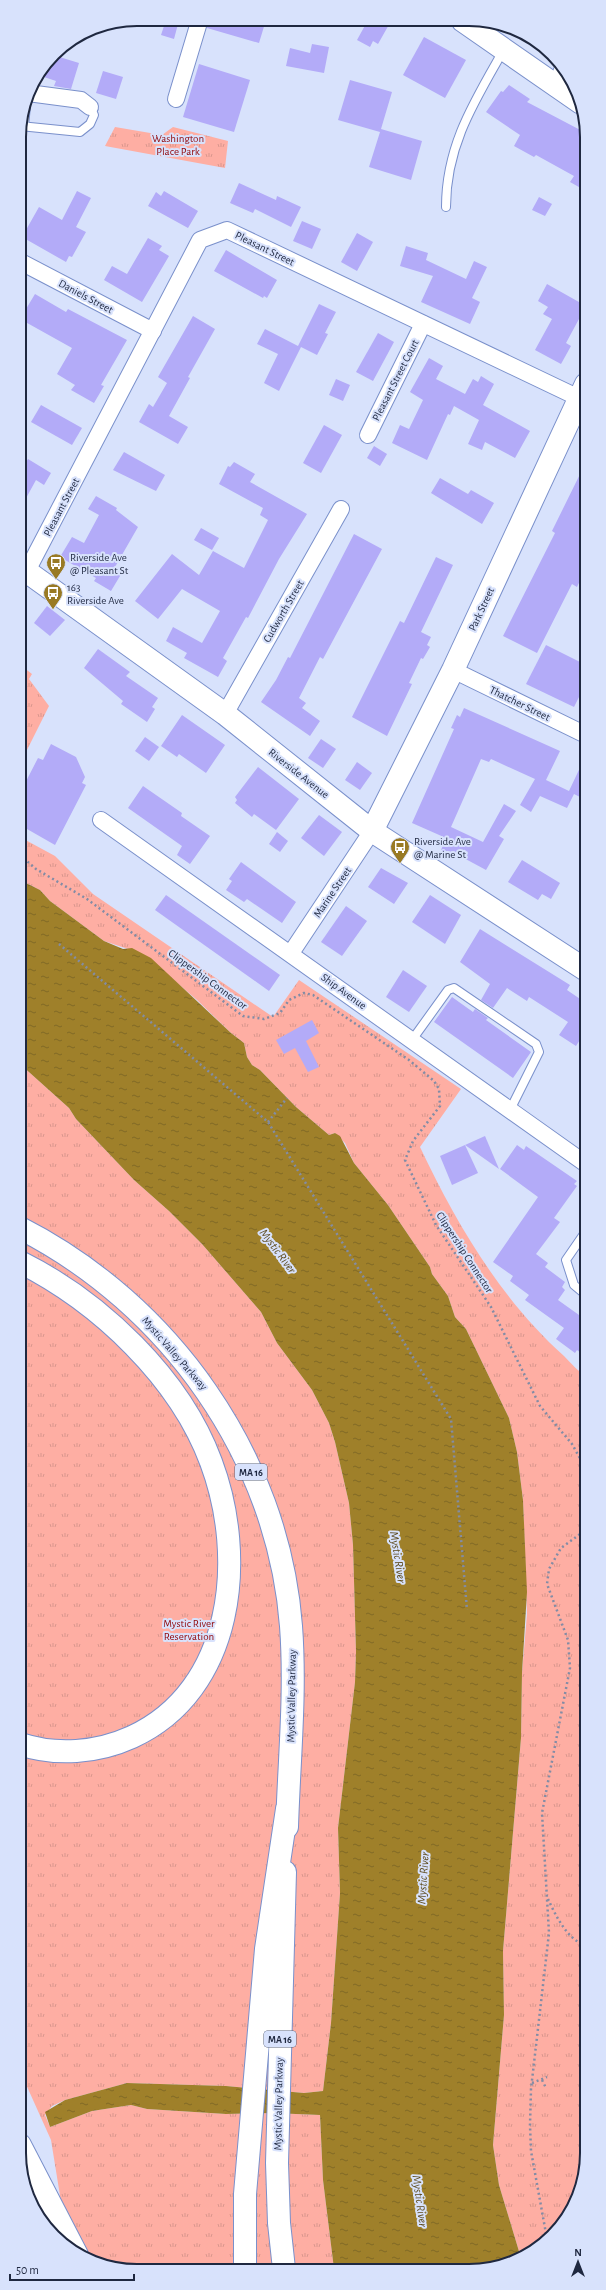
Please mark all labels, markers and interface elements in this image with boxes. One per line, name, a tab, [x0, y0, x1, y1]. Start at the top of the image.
park label: Washington Place Park	[152, 133, 204, 157]
street label: Pleasant Street	[233, 229, 297, 268]
street label: Daniels Street	[57, 278, 115, 316]
street label: Pleasant Street Court	[370, 337, 421, 423]
street label: Pleasant Street	[41, 476, 82, 538]
bus stop icon: Riverside Ave @ Pleasant St	[45, 552, 67, 580]
place label: Riverside Ave @ Pleasant St	[70, 552, 129, 576]
street label: Cudworth Street	[261, 578, 306, 644]
bus stop icon: 163 Riverside Ave	[42, 582, 64, 610]
place label: 163 Riverside Ave	[67, 582, 124, 606]
street label: Park Street	[467, 585, 497, 633]
street label: Thatcher Street	[488, 684, 552, 723]
street label: Riverside Avenue	[266, 747, 331, 800]
bus stop icon: Riverside Ave @ Marine St	[389, 836, 411, 864]
place label: Riverside Ave @ Marine St	[414, 836, 471, 860]
street label: Marine Street	[312, 865, 354, 919]
street label: Clippership Connector	[166, 947, 249, 1012]
street label: Ship Avenue	[319, 971, 368, 1011]
street label: Clippership Connector	[434, 1210, 495, 1295]
water label: Mystic River	[258, 1227, 299, 1276]
street label: Mystic Valley Parkway	[140, 1315, 209, 1392]
road number: MA 16	[235, 1464, 267, 1480]
water label: Mystic River	[388, 1530, 408, 1585]
park label: Mystic River Reservation	[163, 1618, 215, 1642]
street label: Mystic Valley Parkway	[285, 1649, 298, 1743]
water label: Mystic River	[415, 1851, 431, 1904]
road number: MA 16	[264, 2031, 296, 2047]
street label: Mystic Valley Parkway	[272, 2057, 285, 2151]
water label: Mystic River	[410, 2174, 430, 2229]
north arrow	[558, 2242, 598, 2282]
text: N	[574, 2247, 582, 2258]
scale bar	[10, 2256, 134, 2282]
text: 50 m	[16, 2264, 39, 2276]

